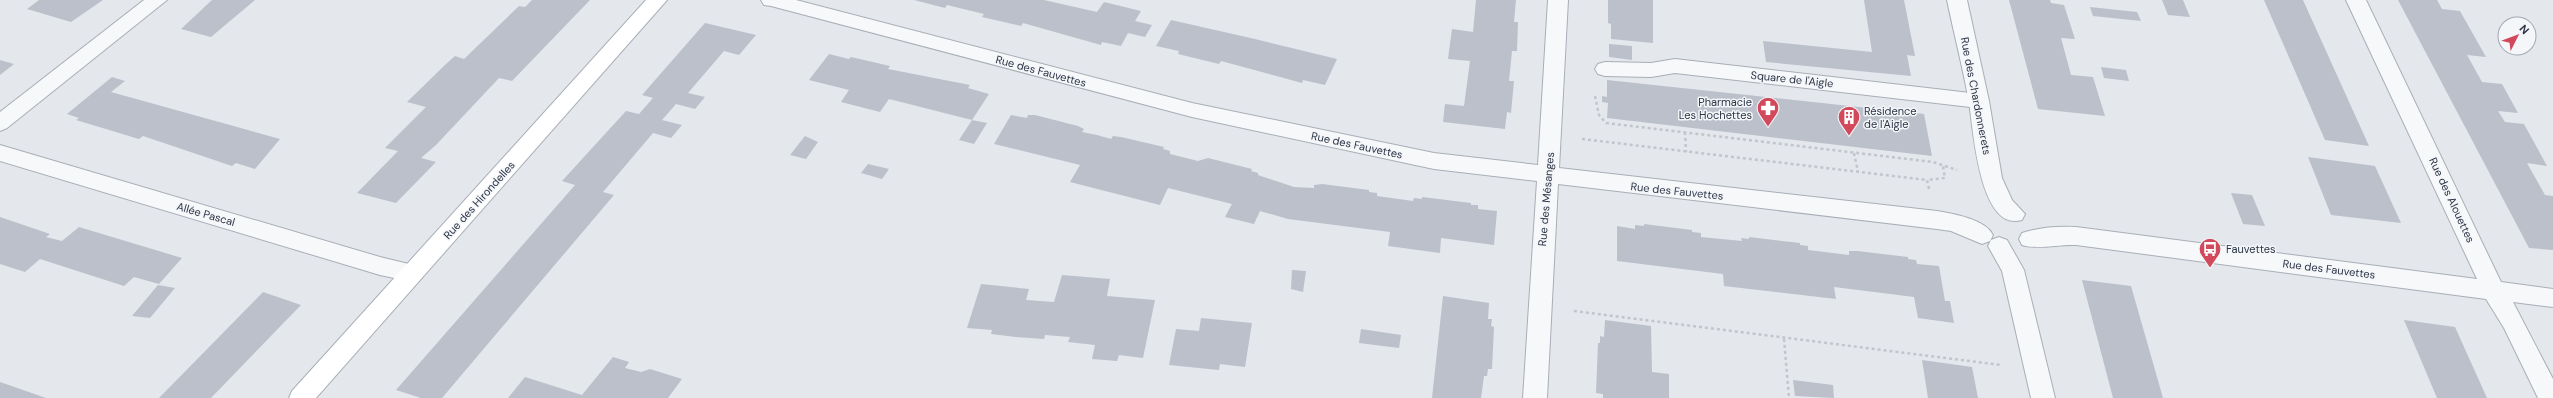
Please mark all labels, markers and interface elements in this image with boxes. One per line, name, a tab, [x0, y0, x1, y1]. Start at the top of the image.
north arrow	[2497, 16, 2537, 56]
text: N	[2517, 22, 2532, 37]
street label: Rue des Chardonnerets	[1958, 36, 1994, 156]
street label: Rue des Fauvettes	[994, 52, 1088, 90]
street label: Square de l'Aigle	[1750, 68, 1834, 90]
place label: Pharmacie Les Hochettes	[1679, 95, 1752, 122]
pharmacy icon: Pharmacie Les Hochettes	[1755, 95, 1781, 128]
building icon: Résidence de l'Aigle	[1836, 104, 1862, 137]
place label: Résidence de l'Aigle	[1864, 104, 1917, 131]
street label: Rue des Fauvettes	[1310, 128, 1404, 162]
street label: Rue des Mésanges	[1535, 151, 1557, 247]
street label: Rue des Alouettes	[2426, 155, 2478, 245]
street label: Rue des Hirondelles	[440, 158, 518, 242]
street label: Rue des Fauvettes	[1630, 179, 1724, 203]
street label: Allée Pascal	[175, 199, 237, 229]
bus stop icon: Fauvettes	[2197, 236, 2223, 269]
place label: Fauvettes	[2226, 242, 2276, 256]
street label: Rue des Fauvettes	[2282, 256, 2376, 282]

